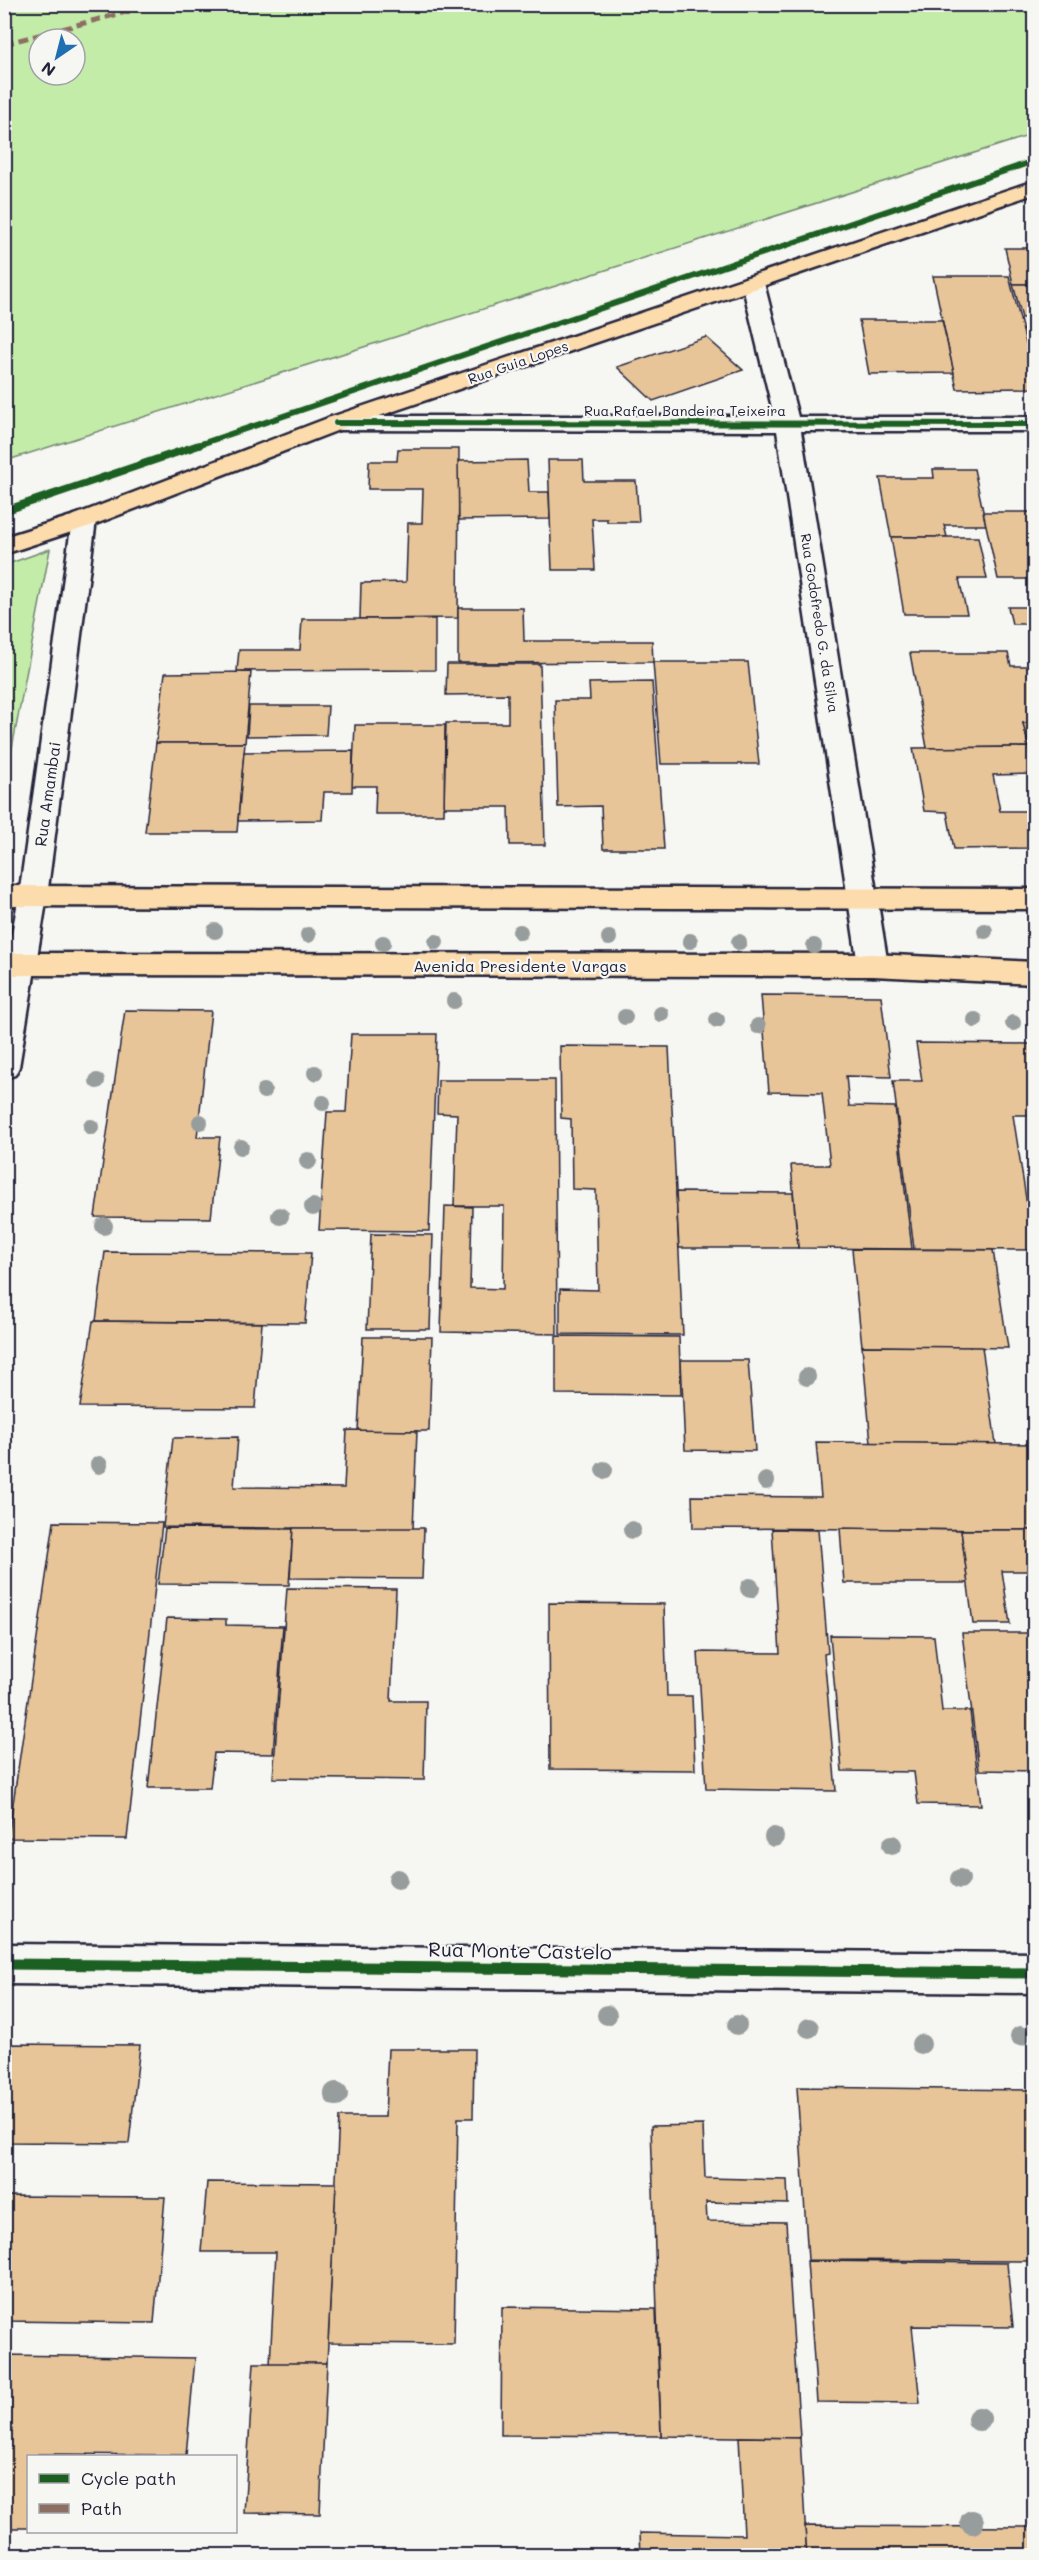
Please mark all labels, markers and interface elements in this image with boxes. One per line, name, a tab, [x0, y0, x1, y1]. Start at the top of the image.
north arrow	[27, 27, 87, 87]
text: N	[37, 58, 59, 82]
street label: Rua Guia Lopes	[465, 336, 571, 388]
street label: Rua Rafael Bandeira Teixeira	[584, 401, 786, 420]
street label: Rua Godofredo G. da Silva	[796, 532, 844, 714]
street label: Rua Amambai	[29, 740, 65, 848]
street label: Avenida Presidente Vargas	[413, 955, 627, 976]
street label: Rua Monte Castelo	[428, 1935, 612, 1965]
legend	[27, 2455, 237, 2533]
text: Cycle path	[81, 2466, 176, 2490]
text: Path	[81, 2496, 121, 2520]

